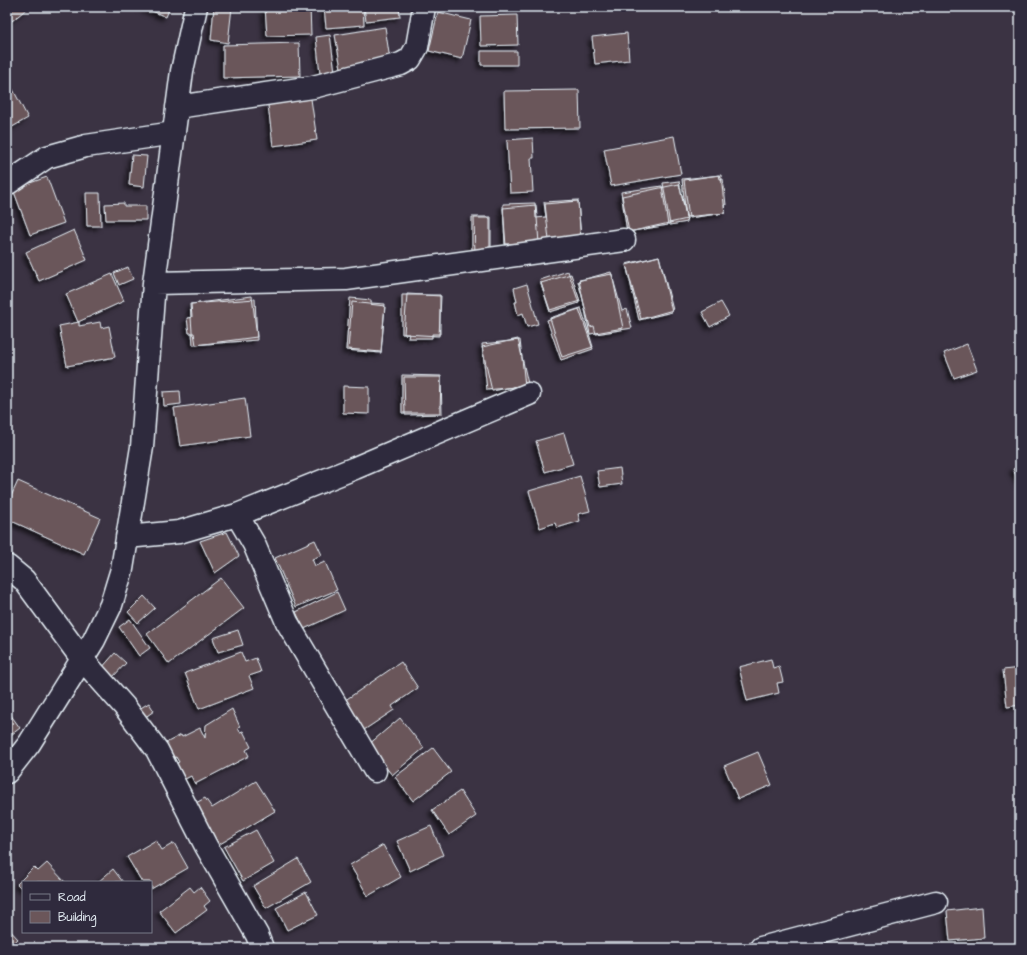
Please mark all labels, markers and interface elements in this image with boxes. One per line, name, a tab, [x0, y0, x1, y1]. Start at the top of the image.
legend	[22, 881, 152, 933]
text: Road	[58, 889, 86, 906]
text: Building	[58, 909, 96, 927]

